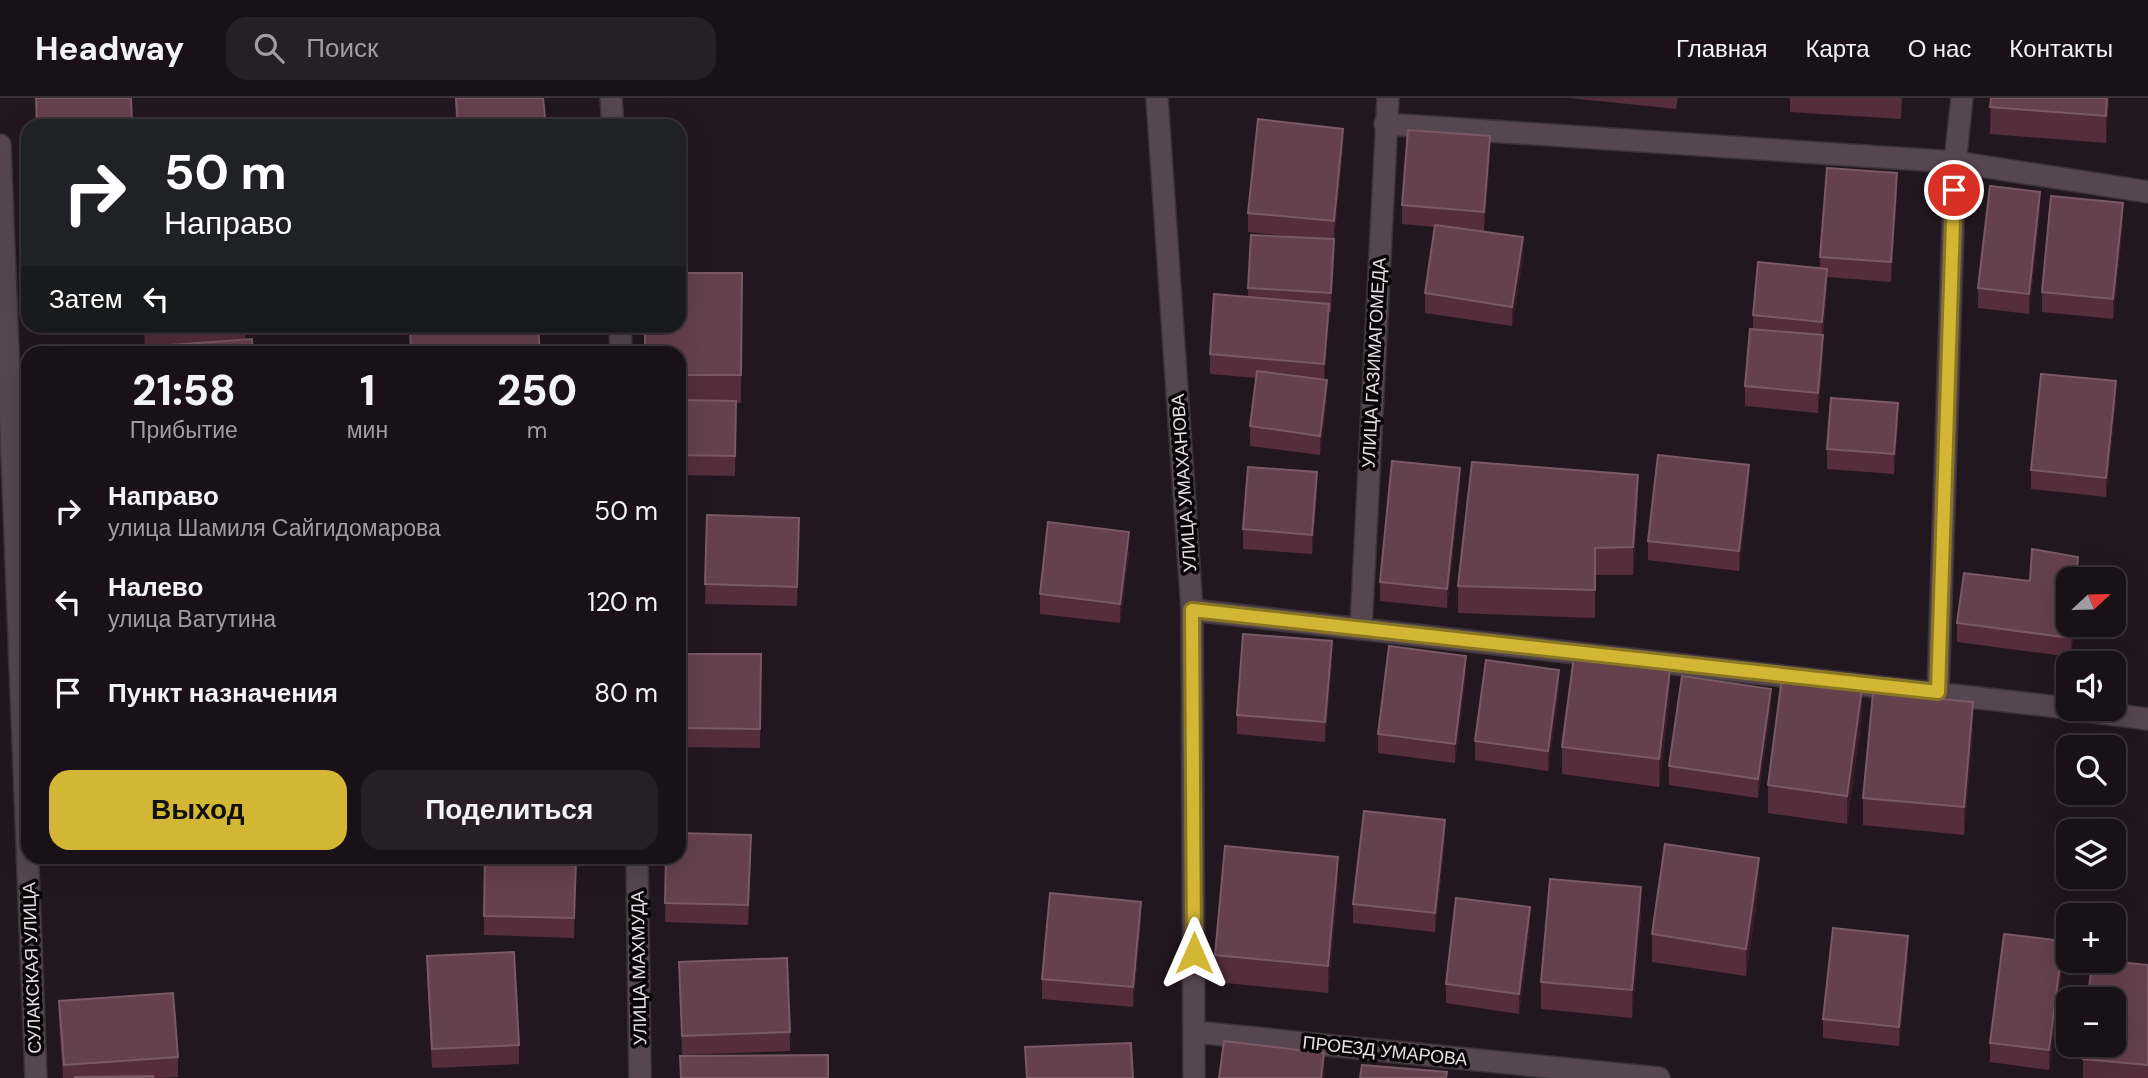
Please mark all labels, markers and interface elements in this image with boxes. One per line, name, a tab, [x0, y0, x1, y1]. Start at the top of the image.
search box	[226, 17, 716, 80]
text: Headway	[35, 27, 184, 70]
icon: search	[250, 29, 288, 67]
text: Поиск	[306, 31, 378, 65]
text: Главная	[1676, 33, 1767, 64]
text: Карта	[1805, 33, 1870, 64]
text: О нас	[1908, 33, 1971, 64]
text: Контакты	[2009, 33, 2113, 64]
text: 50 m	[164, 140, 287, 204]
icon: right	[49, 147, 140, 238]
pin	[1924, 160, 1984, 220]
icon: arrive	[1935, 171, 1973, 209]
text: Направо	[164, 202, 292, 244]
street label: УЛИЦА ГАЗИМАГОМЕДА	[1357, 257, 1391, 469]
icon: left	[137, 280, 175, 318]
text: Затем	[49, 282, 123, 316]
text: 21:58	[132, 363, 236, 418]
text: 1	[360, 363, 375, 418]
text: 250	[497, 363, 577, 418]
street label: УЛИЦА УМАХАНОВА	[1166, 393, 1202, 573]
text: Прибытие	[130, 415, 238, 445]
text: мин	[347, 415, 388, 445]
text: m	[527, 415, 547, 445]
text: Направо	[108, 479, 219, 513]
icon: right	[49, 492, 87, 530]
text: 50 m	[594, 494, 658, 528]
text: улица Шамиля Сайгидомарова	[108, 513, 441, 543]
north arrow	[2056, 567, 2126, 637]
map controls	[2056, 567, 2126, 1057]
text: Налево	[108, 570, 203, 604]
icon: left	[49, 583, 87, 621]
text: 120 m	[587, 585, 658, 619]
text: улица Ватутина	[108, 604, 276, 634]
button: sound	[2056, 651, 2126, 721]
icon: arrive	[49, 674, 87, 712]
text: Пункт назначения	[108, 676, 338, 710]
text: 80 m	[594, 676, 658, 710]
button: search	[2056, 735, 2126, 805]
button: Выход	[49, 770, 347, 850]
button: Поделиться	[361, 770, 658, 850]
button: layers	[2056, 819, 2126, 889]
street label: СУЛАКСКАЯ УЛИЦА	[17, 882, 47, 1054]
street label: УЛИЦА МАХМУДА	[626, 891, 652, 1045]
button: +	[2056, 903, 2126, 973]
position arrow	[1157, 916, 1231, 990]
button: −	[2056, 987, 2126, 1057]
street label: ПРОЕЗД УМАРОВА	[1301, 1030, 1469, 1072]

